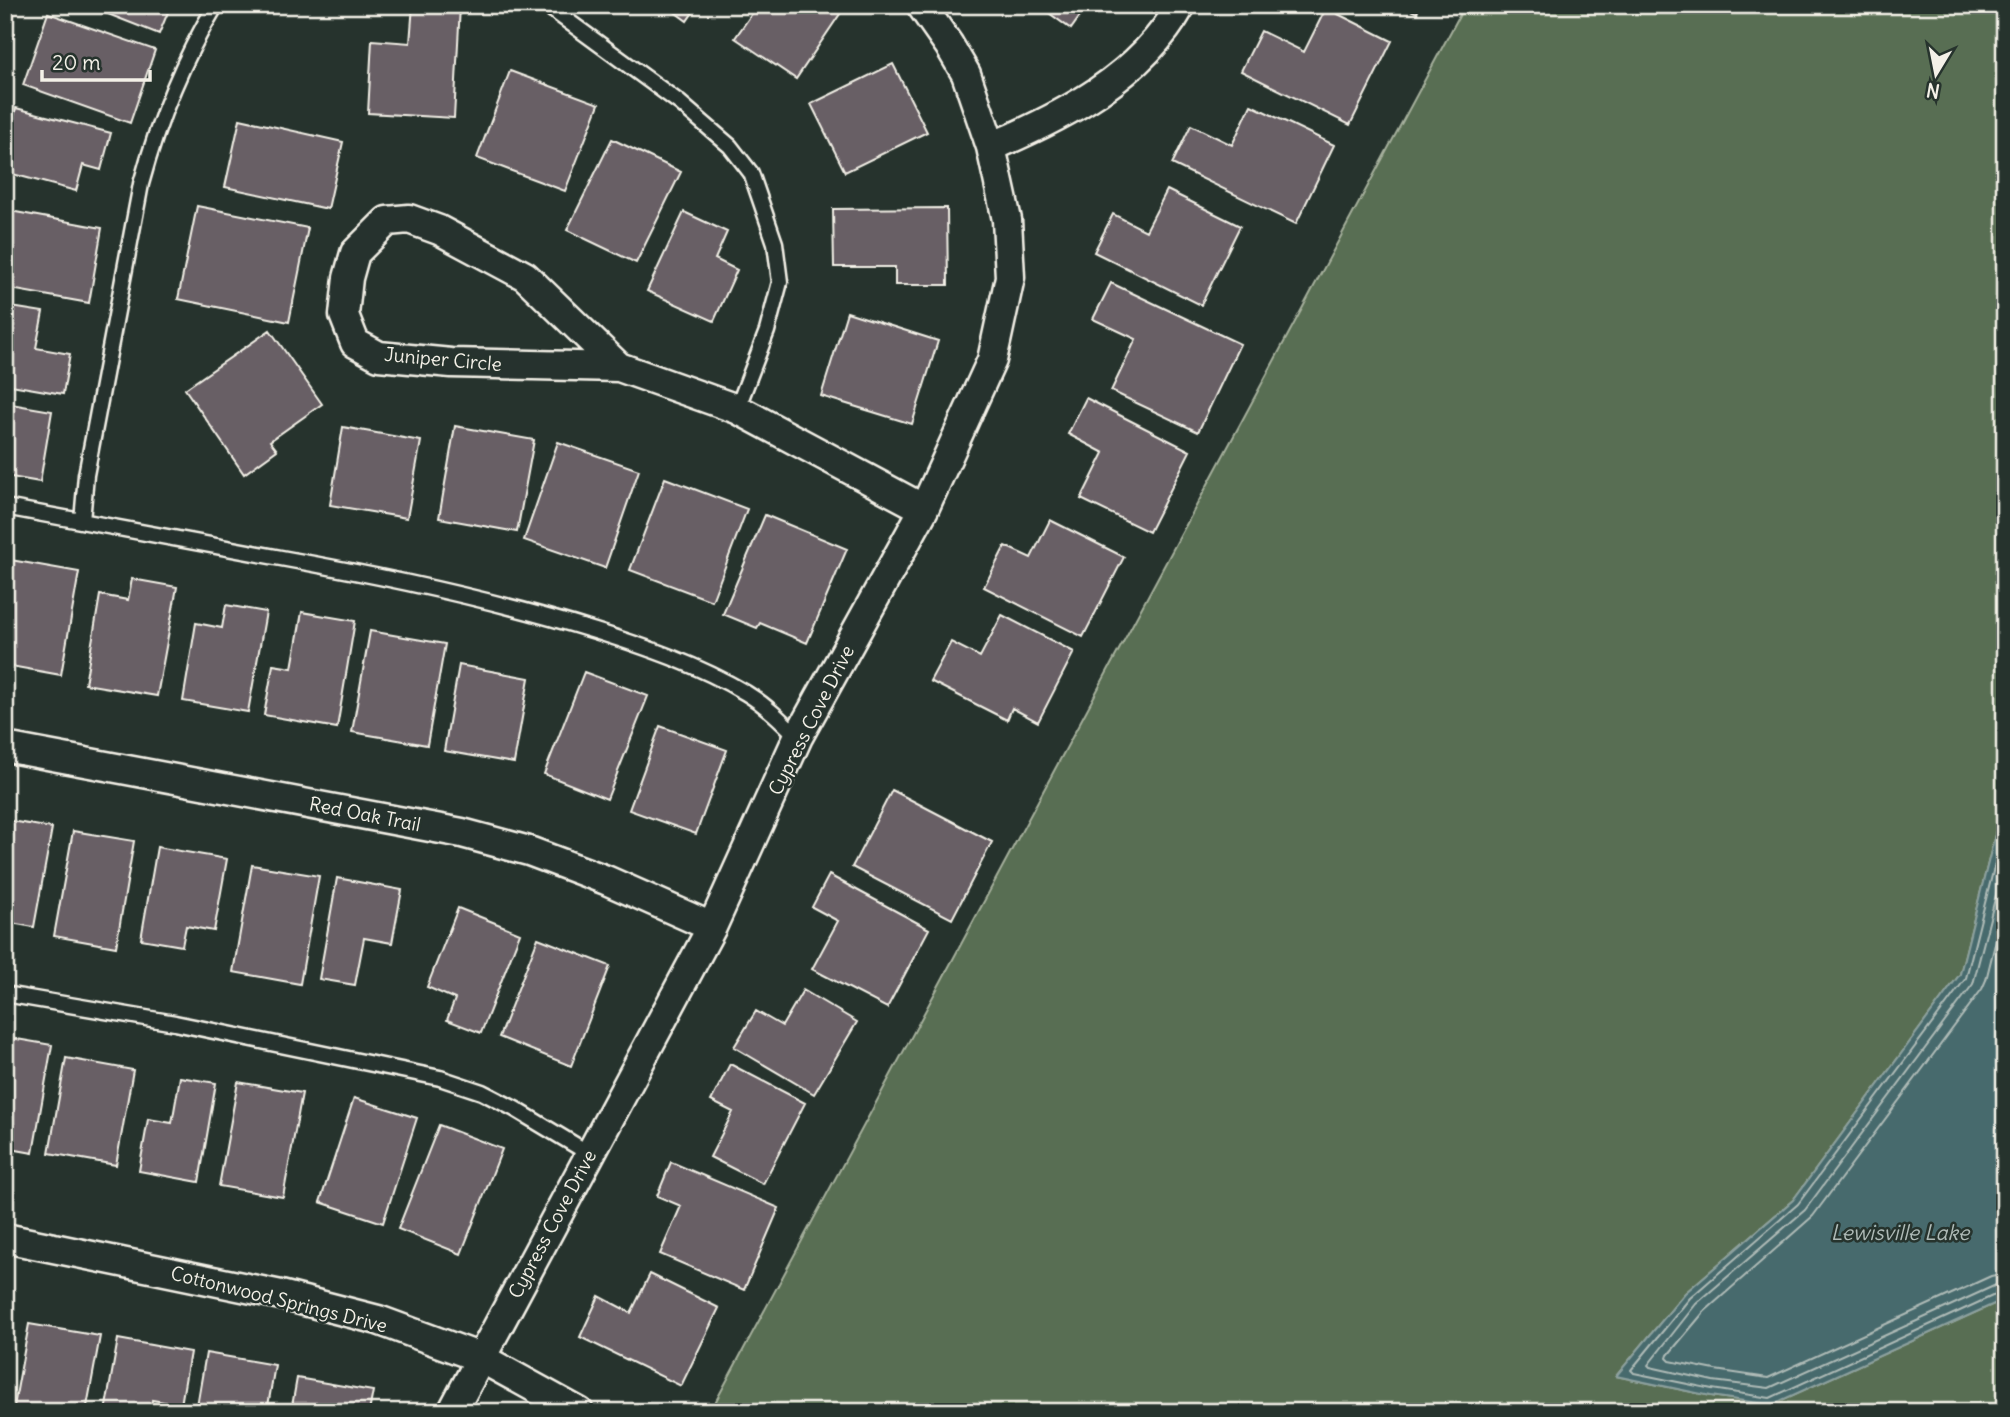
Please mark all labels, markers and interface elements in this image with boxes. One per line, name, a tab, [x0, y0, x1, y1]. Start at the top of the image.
scale bar	[42, 38, 150, 82]
north arrow	[1902, 38, 1972, 108]
text: 20 m	[52, 49, 101, 76]
text: N	[1924, 78, 1942, 104]
street label: Juniper Circle	[383, 342, 503, 376]
street label: Cypress Cove Drive	[763, 641, 859, 799]
street label: Red Oak Trail	[307, 791, 423, 837]
street label: Cypress Cove Drive	[503, 1146, 601, 1302]
water label: Lewisville Lake	[1831, 1219, 1971, 1246]
street label: Cottonwood Springs Drive	[168, 1260, 390, 1338]

